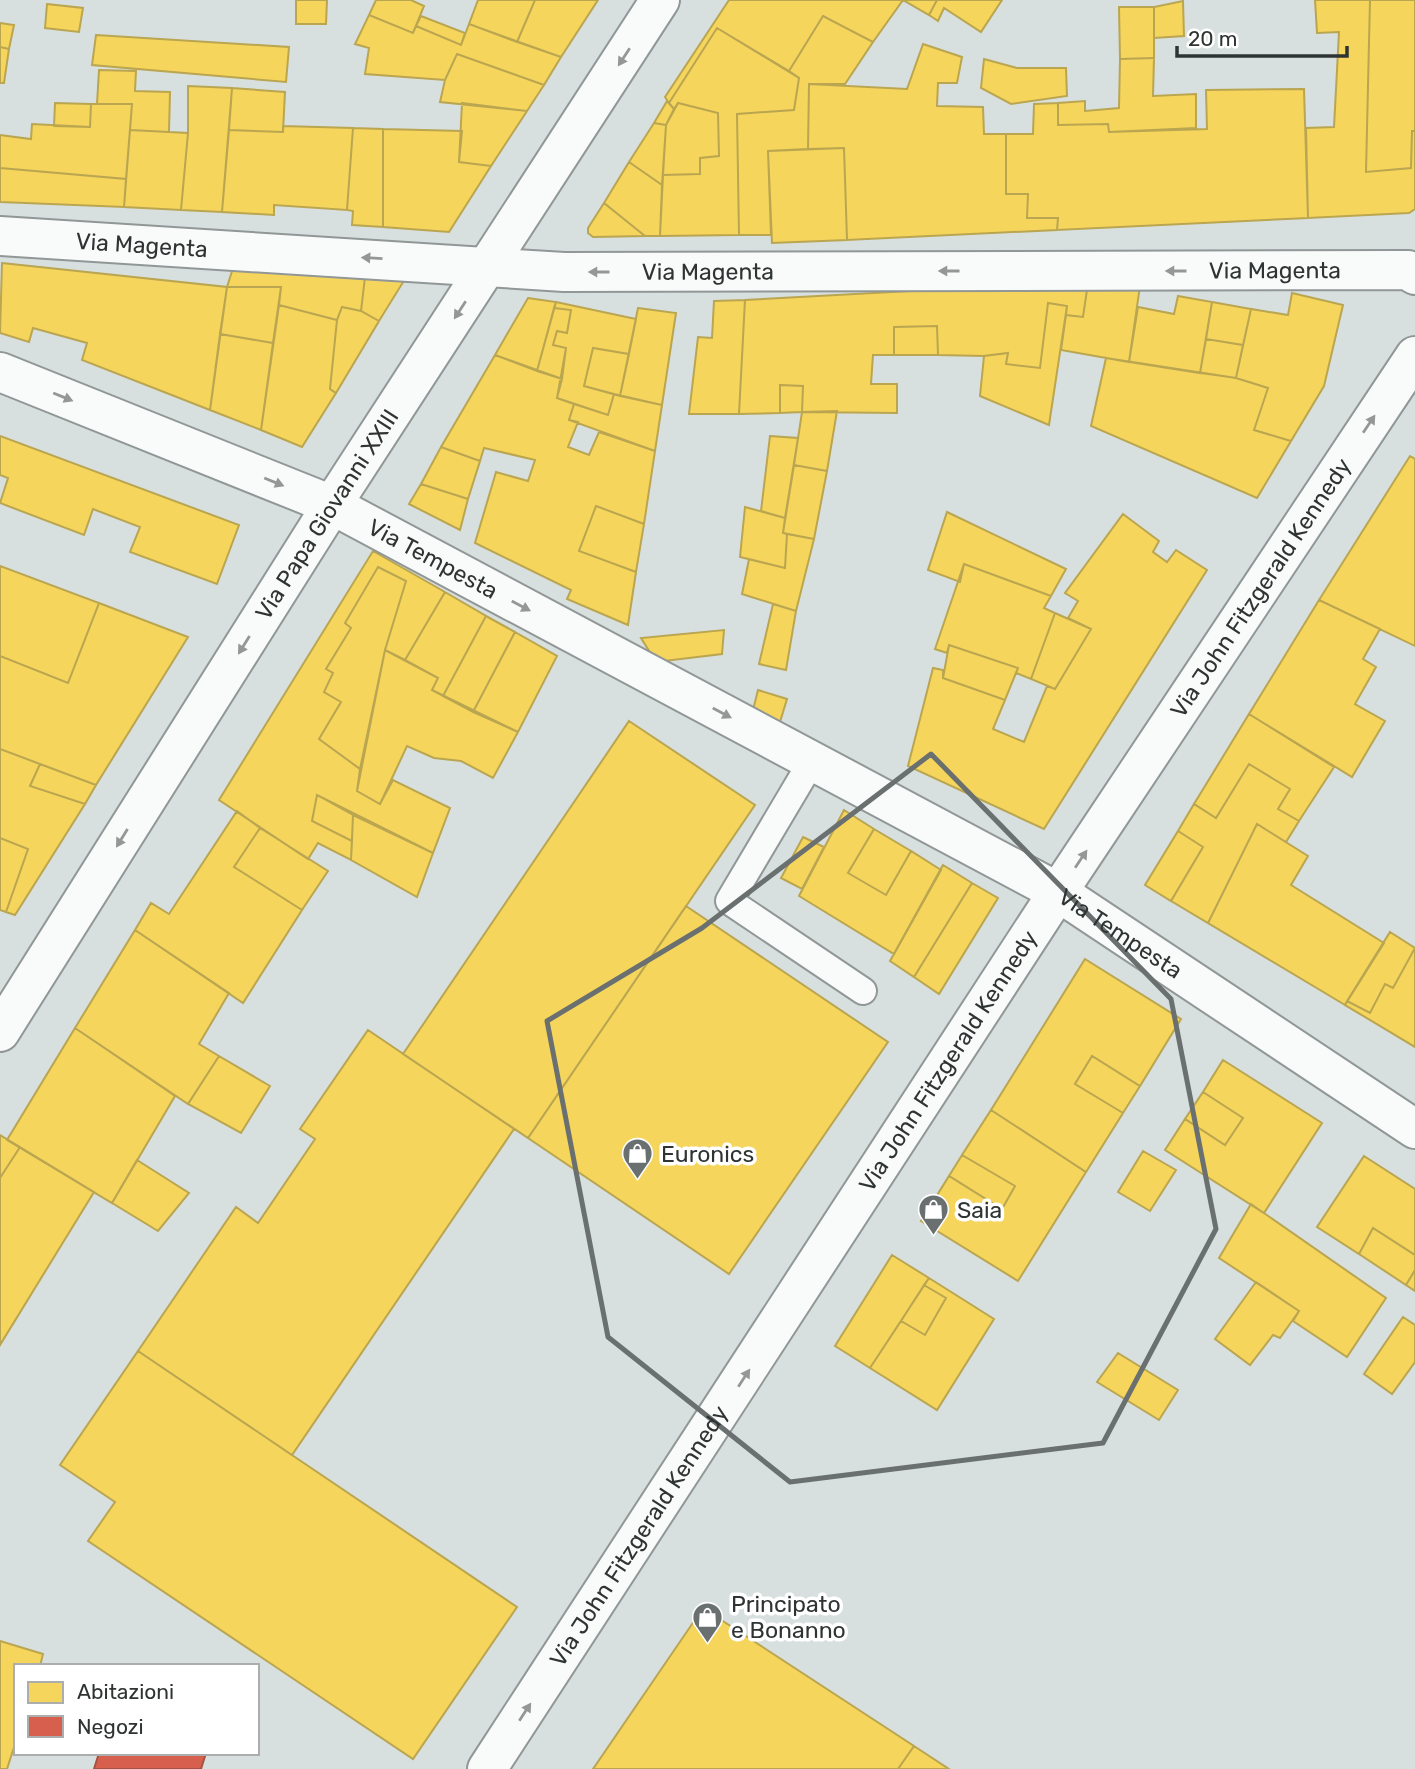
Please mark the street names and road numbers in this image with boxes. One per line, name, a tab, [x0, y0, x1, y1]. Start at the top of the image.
street label: Via Magenta	[75, 227, 208, 263]
street label: Via Magenta	[1209, 256, 1341, 284]
street label: Via Magenta	[642, 258, 774, 286]
street label: Via Papa Giovanni XXIII	[249, 404, 404, 625]
street label: Via John Fitzgerald Kennedy	[1164, 452, 1357, 723]
street label: Via Tempesta	[363, 513, 503, 605]
street label: Via Tempesta	[1053, 882, 1188, 985]
street label: Via John Fitzgerald Kennedy	[853, 925, 1043, 1197]
street label: Via John Fitzgerald Kennedy	[543, 1400, 734, 1672]

